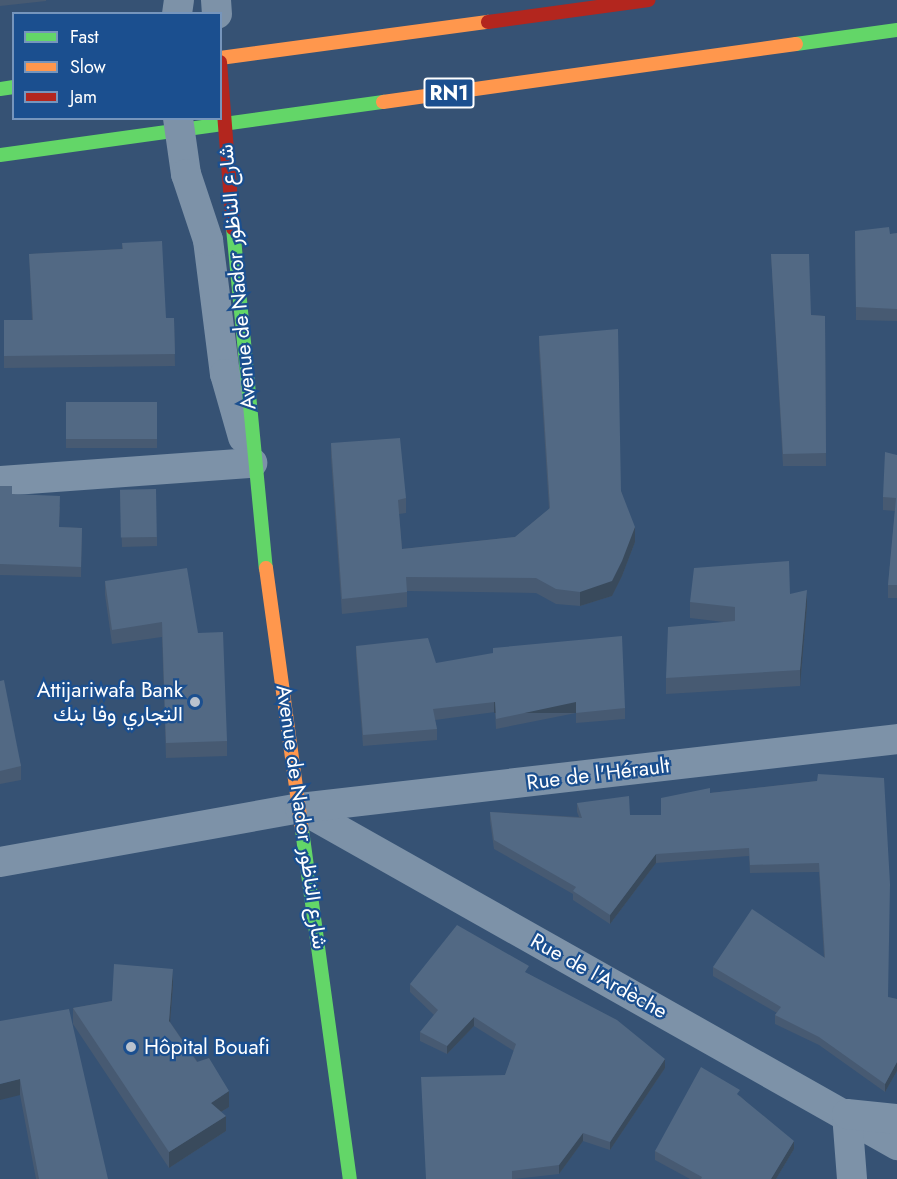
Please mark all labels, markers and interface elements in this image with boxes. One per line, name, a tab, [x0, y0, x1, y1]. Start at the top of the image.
legend	[12, 12, 222, 120]
text: Fast	[70, 24, 99, 50]
text: Slow	[70, 54, 106, 80]
road number: RN1	[424, 76, 474, 110]
text: Jam	[70, 84, 97, 110]
street label: Avenue de Nador شارع الناظور	[213, 143, 261, 411]
place label: Attijariwafa Bank التجاري وفا بنك	[37, 677, 183, 727]
street label: Avenue de Nador شارع الناظور	[271, 683, 333, 951]
marker: Attijariwafa Bank التجاري وفا بنك	[188, 695, 202, 709]
street label: Rue de l'Hérault	[525, 753, 671, 795]
street label: Rue de l'Ardèche	[526, 928, 672, 1024]
place label: Hôpital Bouafi	[144, 1034, 270, 1060]
marker: Hôpital Bouafi	[122, 1038, 140, 1056]

